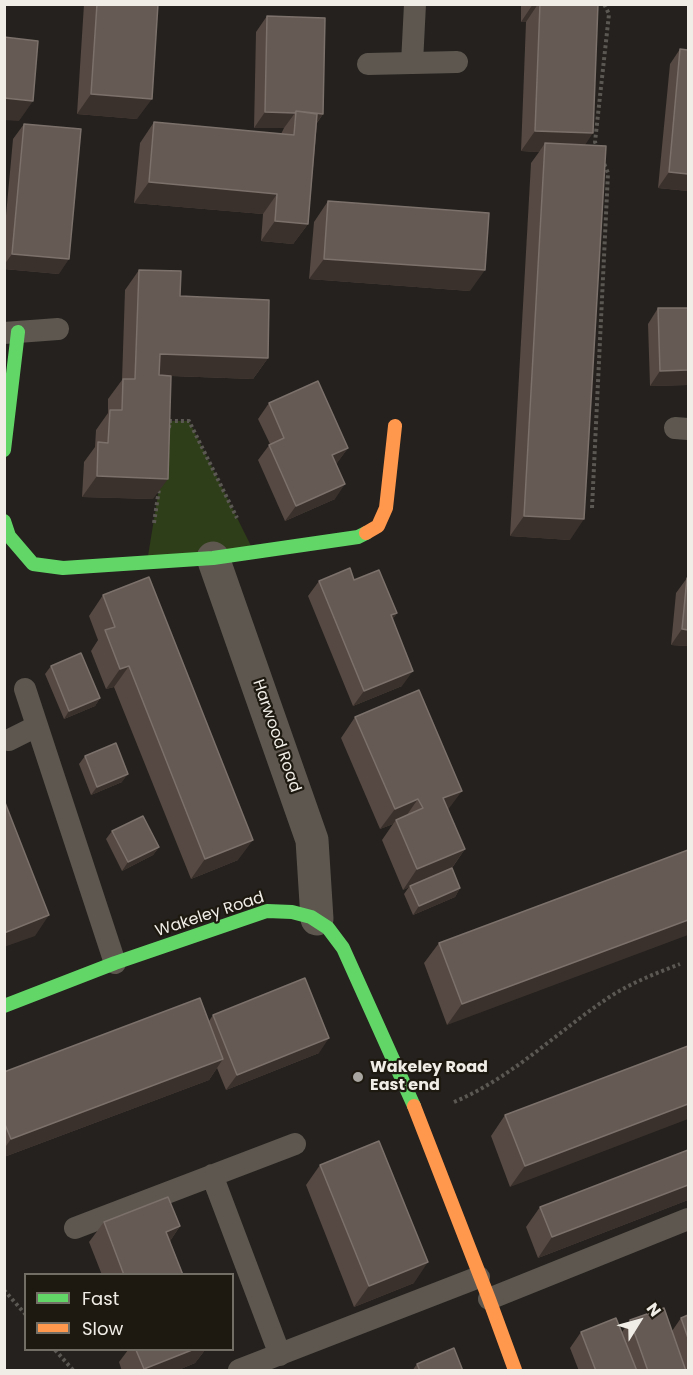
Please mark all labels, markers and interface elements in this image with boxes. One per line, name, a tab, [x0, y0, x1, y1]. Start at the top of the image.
street label: Harwood Road	[248, 677, 304, 795]
street label: Wakeley Road	[153, 888, 267, 942]
place label: Wakeley Road East end	[370, 1058, 488, 1096]
marker: Wakeley Road East end	[351, 1070, 365, 1084]
legend	[24, 1273, 234, 1351]
text: Fast	[82, 1286, 119, 1311]
north arrow	[609, 1291, 669, 1351]
text: N	[641, 1298, 667, 1322]
text: Slow	[82, 1316, 123, 1341]

